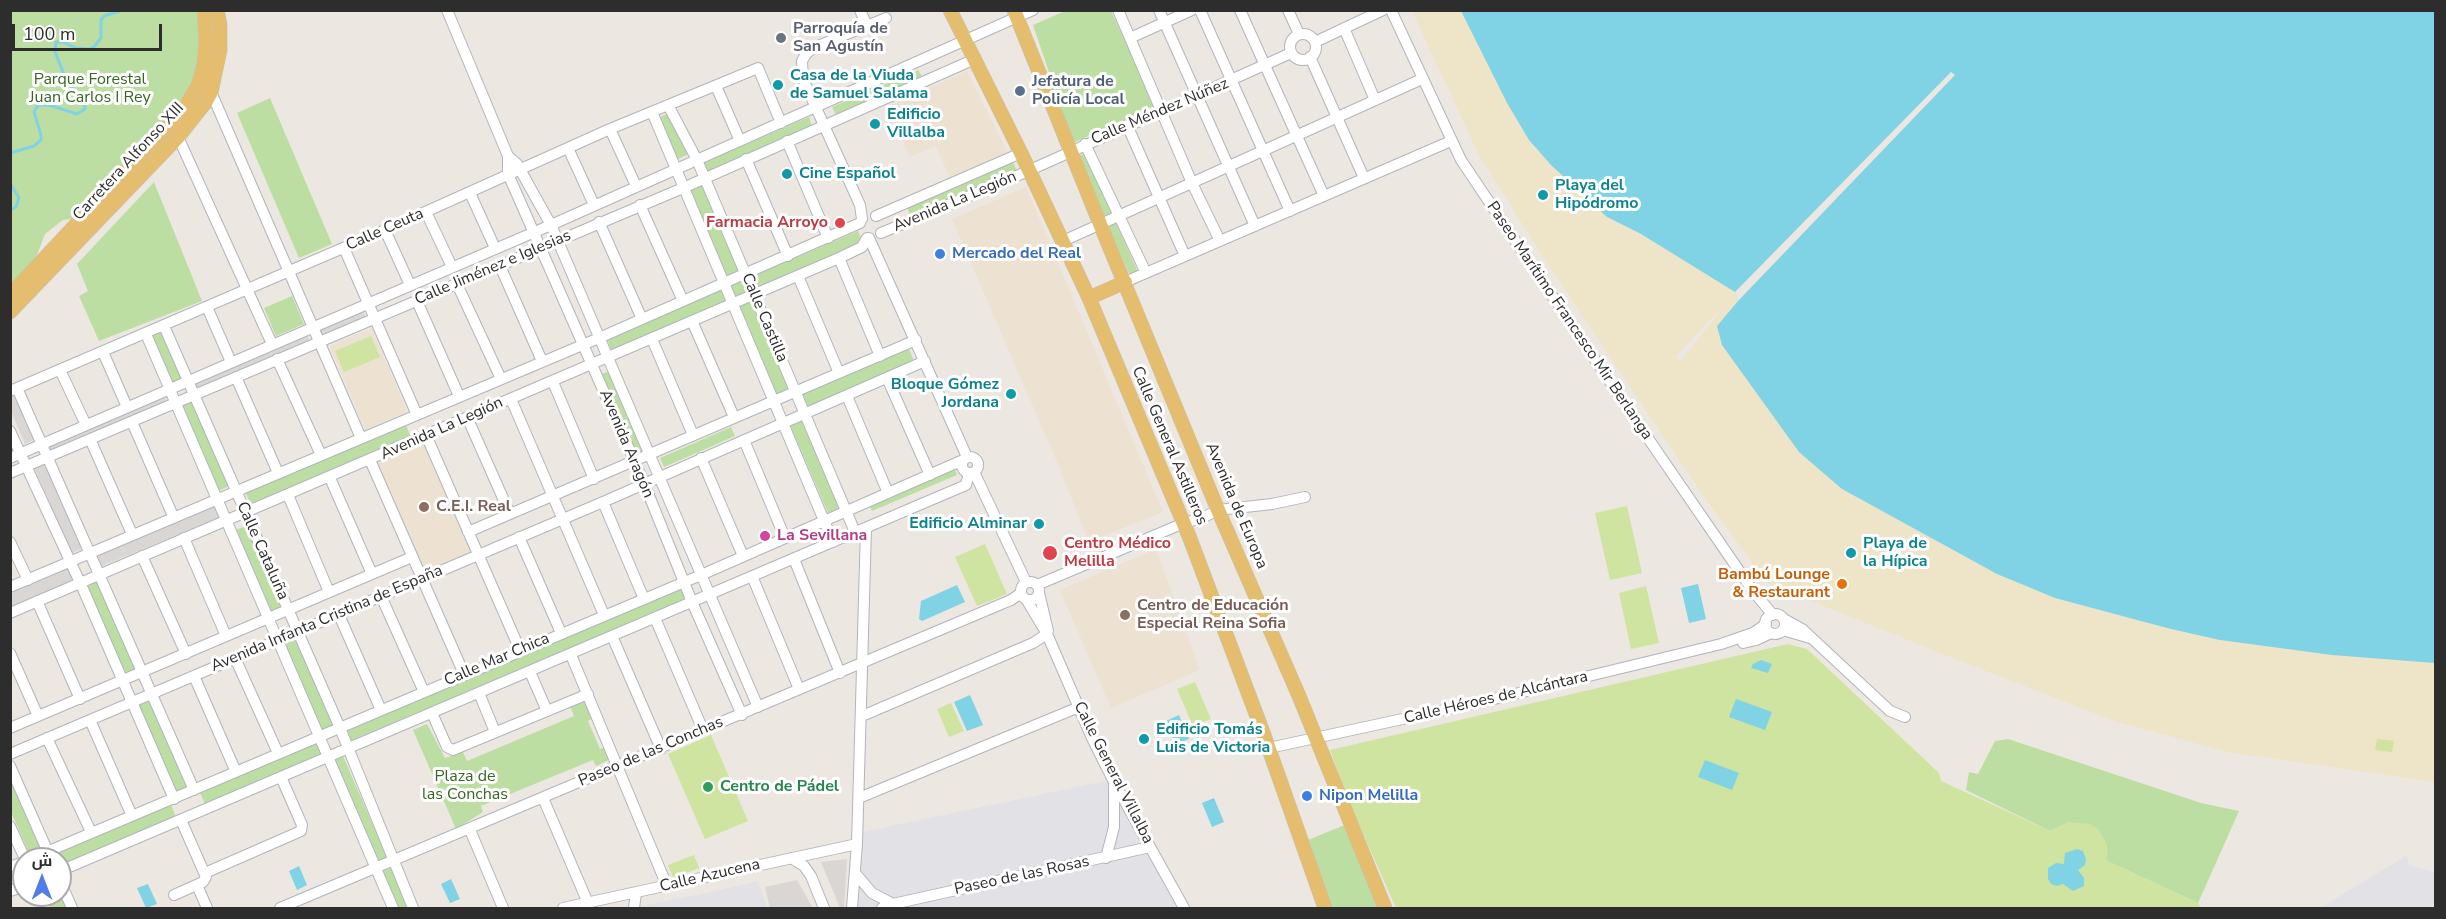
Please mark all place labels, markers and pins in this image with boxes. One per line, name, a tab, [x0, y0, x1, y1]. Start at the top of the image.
place label: Parroquía de San Agustín	[793, 19, 888, 57]
marker: Parroquía de San Agustín	[774, 31, 788, 45]
place label: Casa de la Viuda de Samuel Salama	[790, 66, 928, 104]
place label: Jefatura de Policía Local	[1032, 72, 1125, 110]
marker: Casa de la Viuda de Samuel Salama	[771, 78, 785, 92]
marker: Jefatura de Policía Local	[1013, 84, 1027, 98]
place label: Edificio Villalba	[887, 105, 945, 143]
marker: Edificio Villalba	[868, 117, 882, 131]
place label: Cine Español	[799, 164, 896, 184]
marker: Cine Español	[780, 167, 794, 181]
place label: Playa del Hipódromo	[1555, 176, 1638, 214]
marker: Playa del Hipódromo	[1536, 188, 1550, 202]
place label: Farmacia Arroyo	[706, 213, 828, 233]
marker: Farmacia Arroyo	[833, 216, 847, 230]
place label: Mercado del Real	[952, 244, 1081, 264]
marker: Mercado del Real	[933, 247, 947, 261]
place label: Bloque Gómez Jordana	[891, 375, 999, 413]
marker: Bloque Gómez Jordana	[1004, 387, 1018, 401]
place label: C.E.I. Real	[436, 497, 511, 517]
marker: C.E.I. Real	[417, 500, 431, 514]
place label: Edificio Alminar	[909, 514, 1027, 534]
marker: Edificio Alminar	[1032, 517, 1046, 531]
place label: La Sevillana	[777, 526, 867, 546]
marker: La Sevillana	[758, 529, 772, 543]
place label: Centro Médico Melilla	[1064, 534, 1171, 572]
place label: Playa de la Hípica	[1863, 534, 1928, 572]
marker: Centro Médico Melilla	[1041, 544, 1059, 562]
marker: Playa de la Hípica	[1844, 546, 1858, 560]
place label: Bambú Lounge & Restaurant	[1718, 565, 1830, 603]
marker: Bambú Lounge & Restaurant	[1835, 577, 1849, 591]
place label: Centro de Educación Especial Reina Sofia	[1137, 596, 1289, 634]
marker: Centro de Educación Especial Reina Sofia	[1118, 608, 1132, 622]
place label: Edificio Tomás Luis de Victoria	[1156, 720, 1270, 758]
marker: Edificio Tomás Luis de Victoria	[1137, 732, 1151, 746]
place label: Centro de Pádel	[720, 777, 839, 797]
marker: Centro de Pádel	[701, 780, 715, 794]
place label: Nipon Melilla	[1319, 786, 1418, 806]
marker: Nipon Melilla	[1300, 789, 1314, 803]

